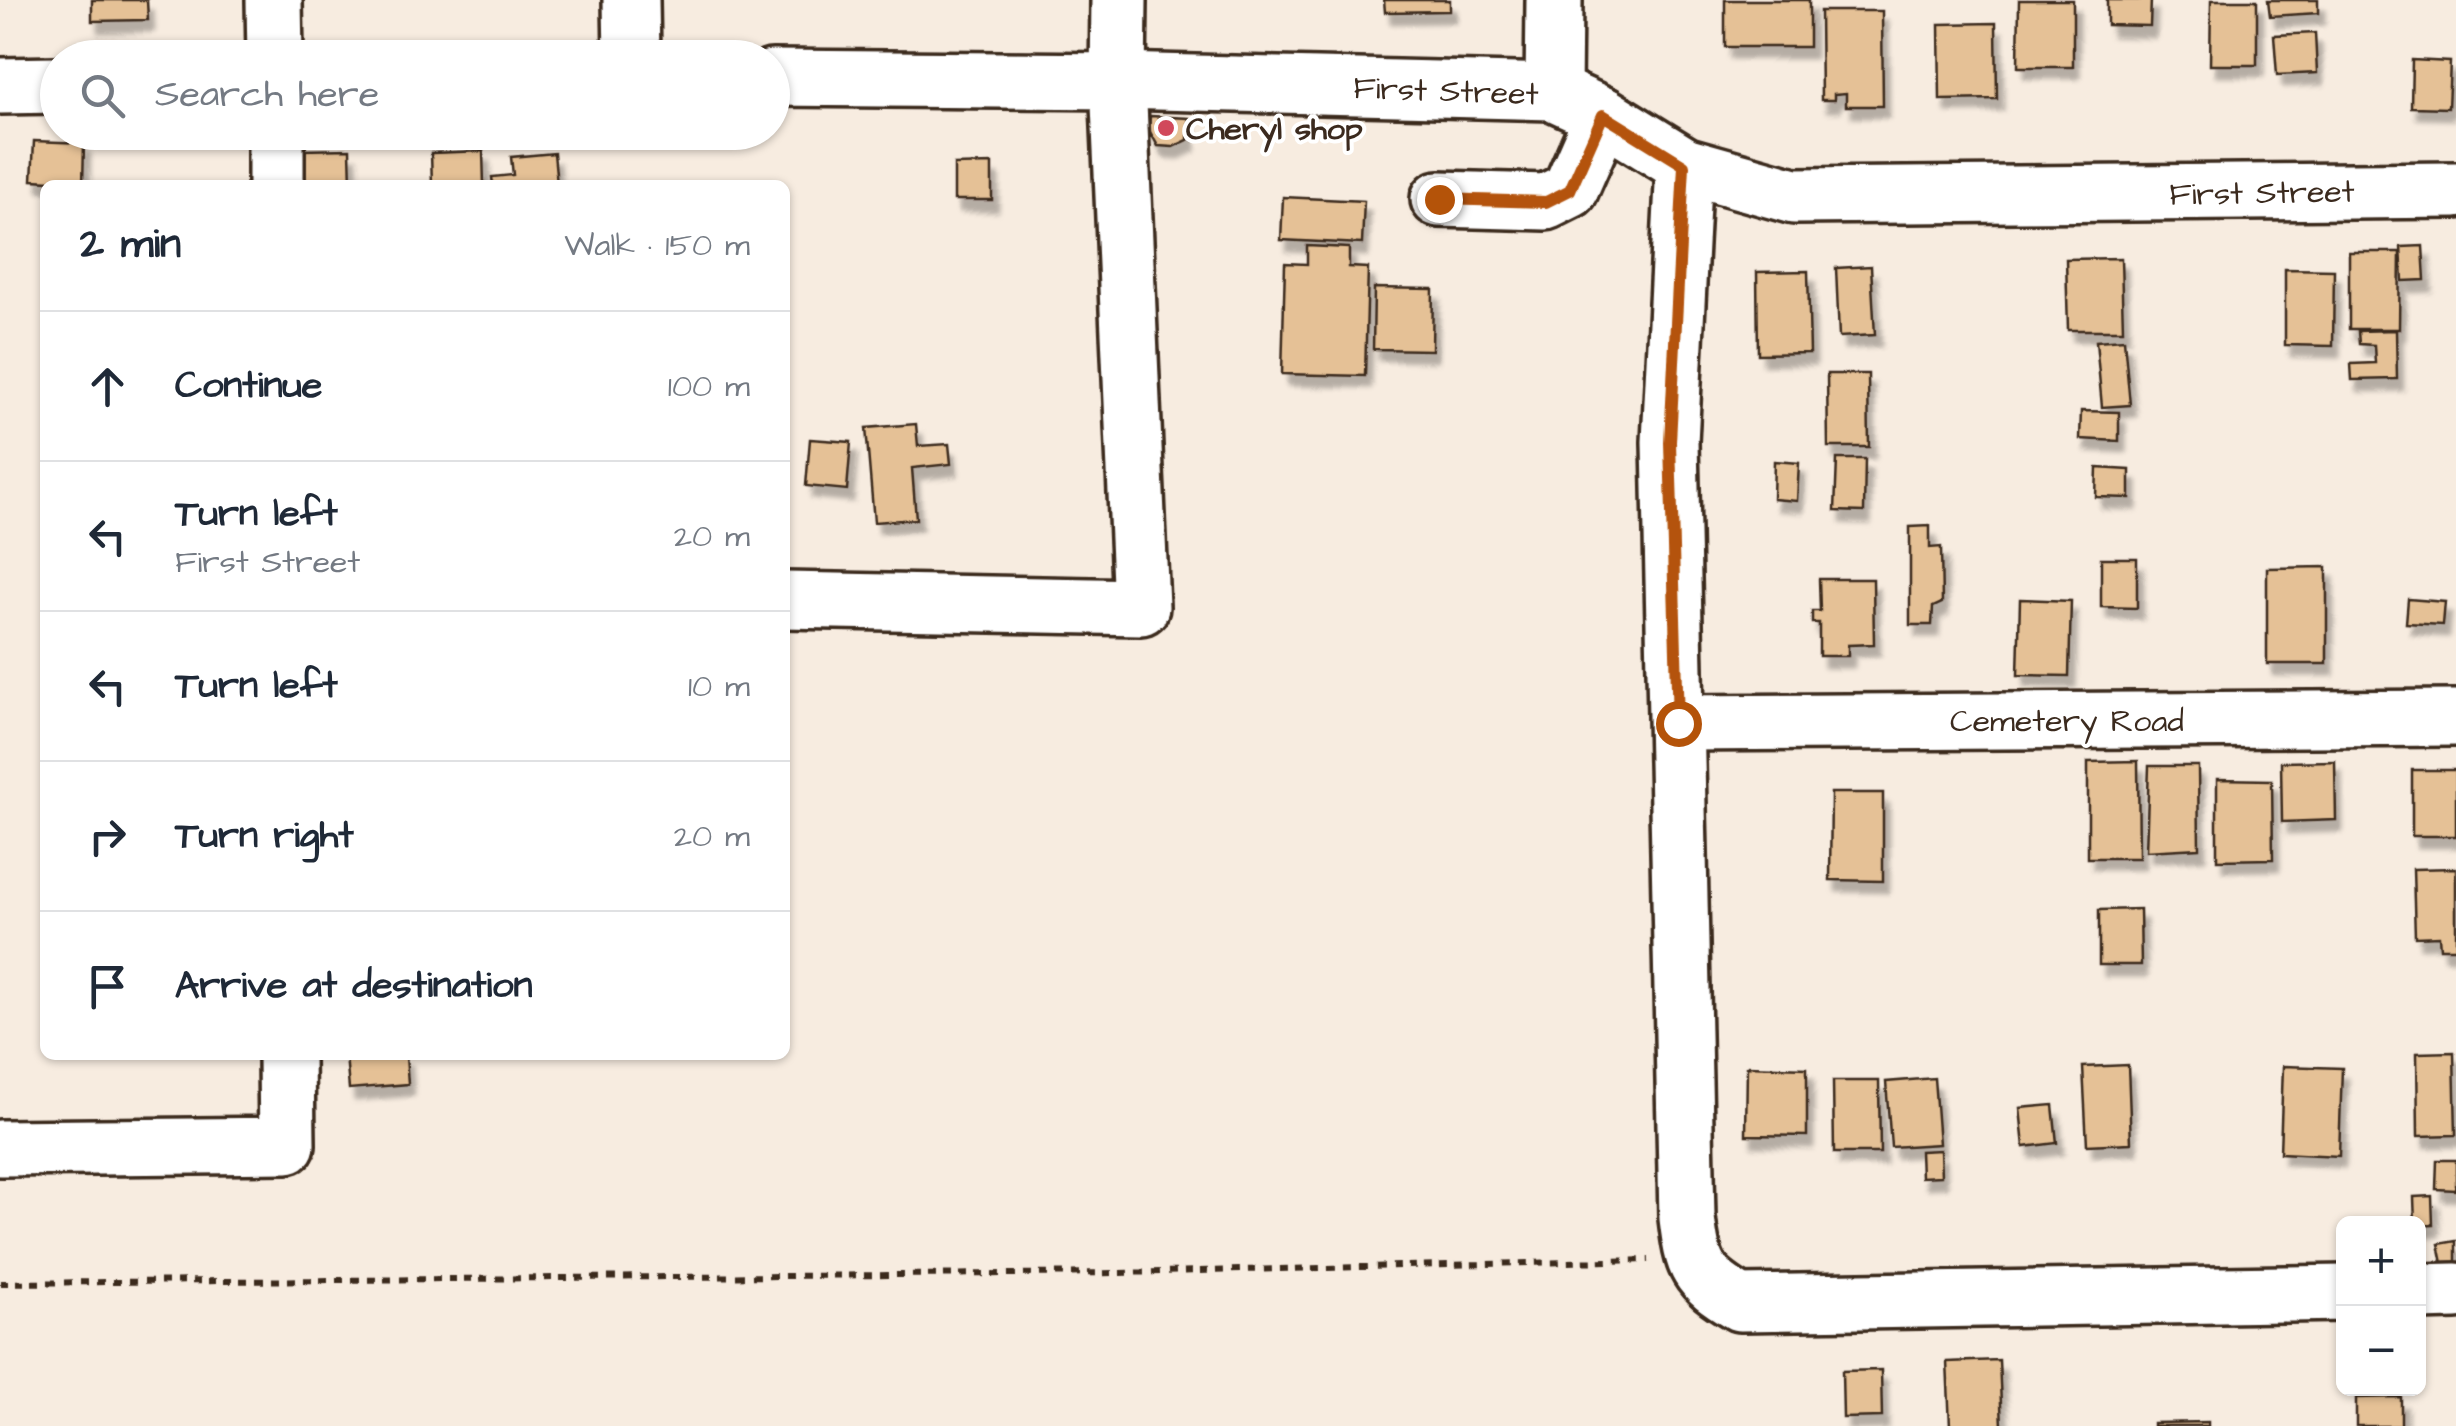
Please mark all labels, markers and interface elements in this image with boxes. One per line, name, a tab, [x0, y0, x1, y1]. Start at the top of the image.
search box	[40, 40, 790, 150]
street label: First Street	[1353, 66, 1539, 117]
icon: search	[75, 68, 130, 123]
text: Search here	[155, 69, 379, 121]
place label: Cheryl shop	[1186, 107, 1363, 153]
marker: Cheryl shop	[1155, 117, 1177, 139]
street label: First Street	[2169, 169, 2355, 218]
route end	[1417, 177, 1463, 223]
text: 2 min	[80, 216, 181, 274]
text: Walk · 150 m	[564, 223, 750, 268]
icon: ahead	[80, 359, 135, 414]
text: Continue	[175, 360, 322, 412]
text: 100 m	[668, 364, 750, 409]
text: Turn left	[175, 488, 338, 540]
icon: left	[80, 509, 135, 564]
text: 20 m	[674, 514, 750, 559]
text: First Street	[175, 540, 360, 585]
icon: left	[80, 659, 135, 714]
text: Turn left	[175, 660, 338, 712]
text: 10 m	[688, 664, 750, 709]
street label: Cemetery Road	[1950, 699, 2184, 744]
route start	[1656, 701, 1702, 747]
icon: right	[80, 809, 135, 864]
text: Turn right	[175, 810, 354, 862]
text: 20 m	[674, 814, 750, 859]
icon: arrive	[80, 959, 135, 1014]
text: Arrive at destination	[175, 960, 532, 1012]
map controls	[2336, 1216, 2426, 1396]
button: +	[2336, 1216, 2426, 1306]
button: −	[2336, 1306, 2426, 1396]

